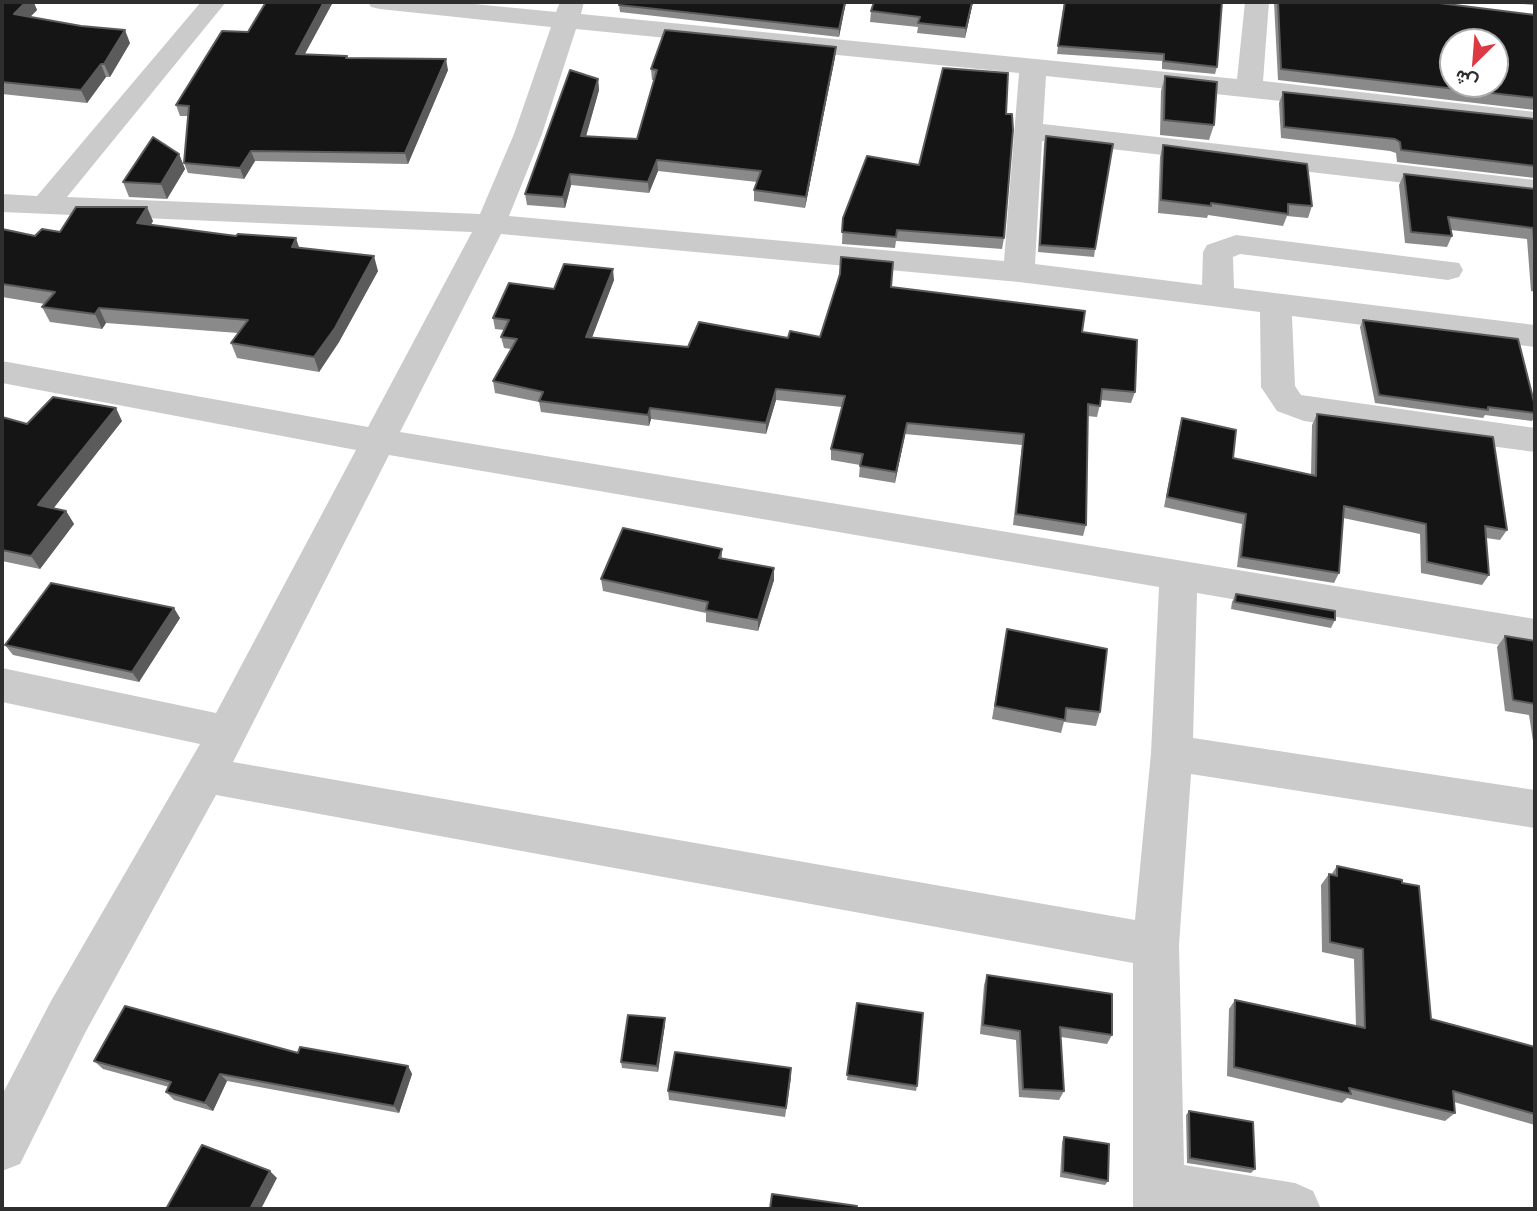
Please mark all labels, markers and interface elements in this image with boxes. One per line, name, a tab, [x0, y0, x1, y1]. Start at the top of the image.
north arrow	[1439, 28, 1509, 98]
text: ش	[1451, 65, 1481, 96]

